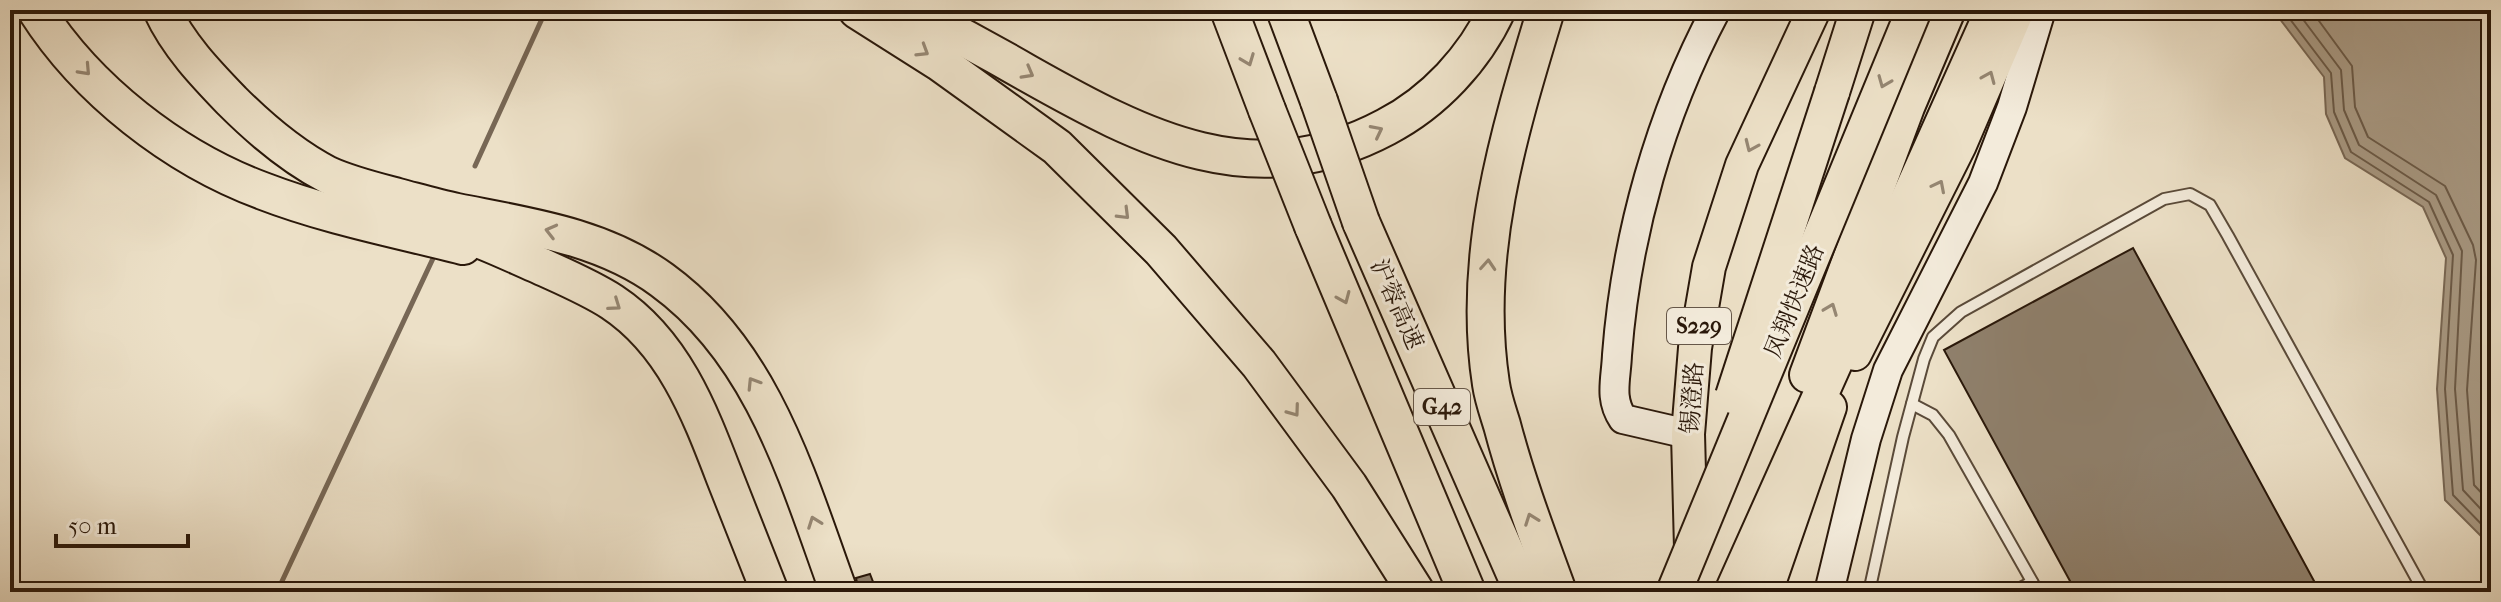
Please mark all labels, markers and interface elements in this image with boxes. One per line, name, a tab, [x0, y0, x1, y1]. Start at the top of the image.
one-way arrow	[914, 42, 929, 57]
one-way arrow	[1238, 52, 1255, 66]
one-way arrow	[76, 61, 91, 75]
one-way arrow	[1019, 63, 1034, 79]
one-way arrow	[1979, 71, 1995, 86]
one-way arrow	[1877, 74, 1894, 88]
one-way arrow	[1369, 126, 1384, 141]
one-way arrow	[1744, 138, 1760, 152]
one-way arrow	[1929, 180, 1945, 195]
one-way arrow	[1115, 205, 1129, 219]
one-way arrow	[545, 223, 559, 240]
street label: 凤翔快速路	[1759, 240, 1829, 362]
street label: 沪蓉高速	[1365, 254, 1429, 354]
one-way arrow	[1479, 258, 1496, 271]
one-way arrow	[1334, 290, 1350, 304]
one-way arrow	[606, 295, 620, 310]
one-way arrow	[1821, 303, 1838, 317]
road number: S229	[1667, 308, 1731, 344]
street label: 锡澄路	[1676, 361, 1708, 435]
one-way arrow	[748, 377, 763, 392]
road number: G42	[1414, 389, 1470, 425]
one-way arrow	[1284, 402, 1298, 417]
scale bar	[56, 498, 188, 548]
text: 50 m	[68, 512, 117, 540]
one-way arrow	[1525, 513, 1541, 527]
one-way arrow	[807, 516, 823, 530]

